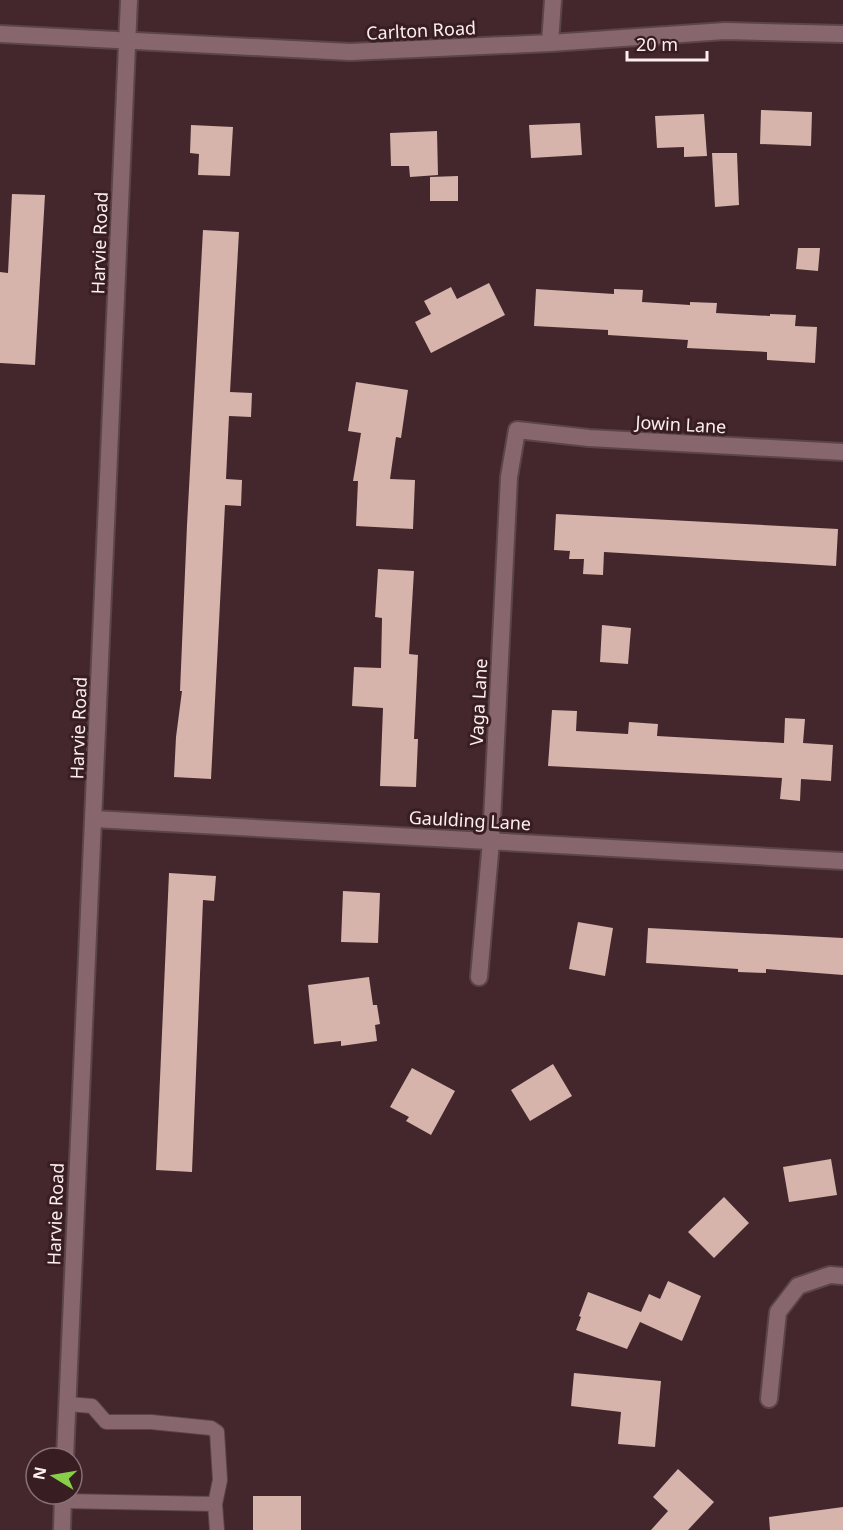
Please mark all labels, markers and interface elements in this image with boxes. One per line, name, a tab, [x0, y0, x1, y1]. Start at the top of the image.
street label: Carlton Road	[365, 15, 477, 45]
scale bar	[627, 24, 706, 62]
text: 20 m	[636, 32, 678, 56]
street label: Harvie Road	[85, 191, 113, 295]
street label: Jowin Lane	[633, 410, 727, 438]
street label: Vaga Lane	[464, 658, 492, 746]
street label: Harvie Road	[64, 676, 92, 780]
street label: Gaulding Lane	[408, 805, 532, 835]
street label: Harvie Road	[41, 1162, 69, 1266]
north arrow	[24, 1446, 84, 1506]
text: N	[27, 1465, 51, 1482]

